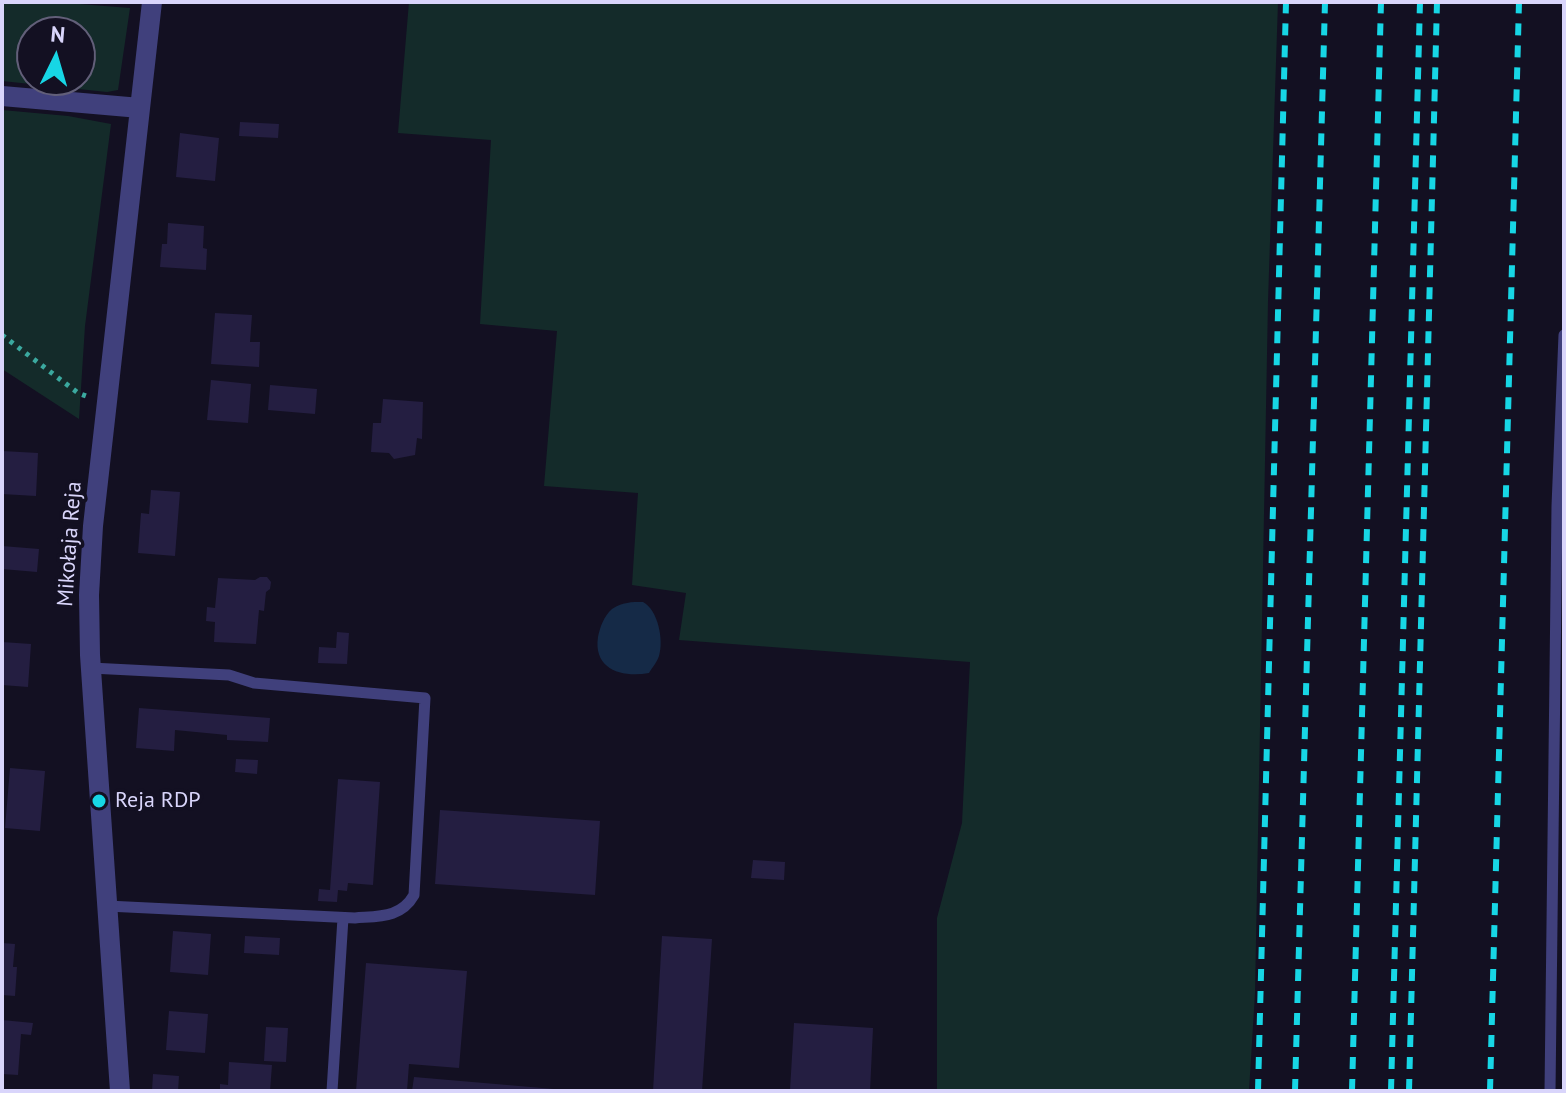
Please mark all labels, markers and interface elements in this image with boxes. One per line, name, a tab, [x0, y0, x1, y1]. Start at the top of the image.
north arrow	[16, 16, 96, 96]
text: N	[49, 20, 66, 49]
street label: Mikołaja Reja	[52, 481, 88, 607]
place label: Reja RDP	[115, 788, 201, 814]
marker: Reja RDP	[90, 792, 108, 810]

